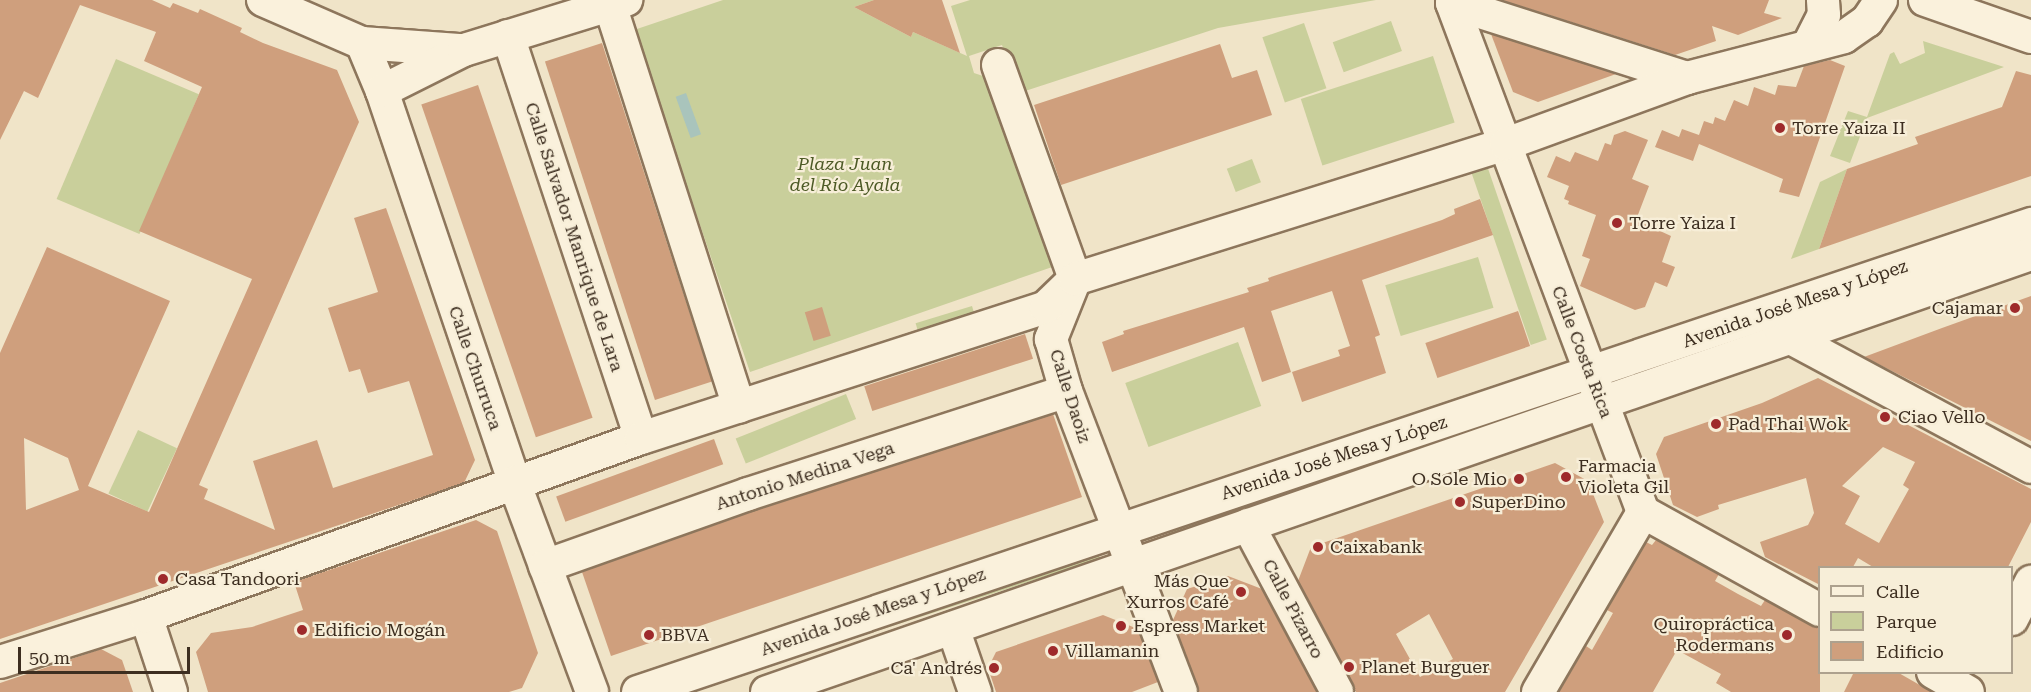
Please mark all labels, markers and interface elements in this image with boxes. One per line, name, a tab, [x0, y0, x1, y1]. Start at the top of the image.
street label: Calle Salvador Manrique de Lara	[520, 100, 628, 374]
place label: Torre Yaiza II	[1792, 117, 1906, 139]
marker: Torre Yaiza II	[1773, 121, 1787, 135]
park label: Plaza Juan del Río Ayala	[790, 154, 900, 196]
place label: Torre Yaiza I	[1629, 212, 1736, 234]
marker: Torre Yaiza I	[1610, 216, 1624, 230]
street label: Avenida José Mesa y López	[1680, 255, 1910, 353]
street label: Calle Costa Rica	[1547, 283, 1617, 421]
place label: Cajamar	[1932, 297, 2003, 319]
marker: Cajamar	[2008, 301, 2022, 315]
street label: Calle Churruca	[444, 303, 506, 433]
street label: Calle Daoiz	[1045, 347, 1095, 445]
place label: Ciao Vello	[1898, 406, 1985, 428]
marker: Ciao Vello	[1876, 408, 1894, 426]
street label: Avenida José Mesa y López	[1218, 411, 1450, 505]
place label: Pad Thai Wok	[1728, 413, 1848, 435]
marker: Pad Thai Wok	[1709, 417, 1723, 431]
street label: Antonio Medina Vega	[713, 437, 897, 515]
place label: Farmacia Violeta Gil	[1578, 456, 1669, 498]
place label: O Sole Mio	[1412, 468, 1507, 490]
marker: Farmacia Violeta Gil	[1559, 470, 1573, 484]
marker: O Sole Mio	[1512, 472, 1526, 486]
place label: SuperDino	[1472, 491, 1566, 513]
marker: SuperDino	[1453, 495, 1467, 509]
place label: Caixabank	[1330, 536, 1423, 558]
marker: Caixabank	[1311, 540, 1325, 554]
street label: Calle Pizarro	[1258, 556, 1328, 662]
street label: Avenida José Mesa y López	[758, 563, 988, 661]
legend	[1818, 566, 2013, 674]
place label: Casa Tandoori	[175, 568, 299, 590]
place label: Más Que Xurros Café	[1127, 571, 1229, 614]
marker: Casa Tandoori	[156, 572, 170, 586]
text: Calle	[1876, 581, 1920, 602]
marker: Más Que Xurros Café	[1234, 585, 1248, 599]
text: Parque	[1876, 611, 1937, 632]
place label: Quiropráctica Rodermans	[1654, 614, 1774, 656]
place label: Espress Market	[1133, 615, 1265, 637]
place label: Edificio Mogán	[314, 619, 446, 641]
marker: Espress Market	[1114, 619, 1128, 633]
marker: Edificio Mogán	[295, 623, 309, 637]
place label: BBVA	[661, 624, 709, 646]
marker: Quiropráctica Rodermans	[1778, 626, 1796, 644]
marker: BBVA	[642, 628, 656, 642]
scale bar	[21, 635, 194, 673]
place label: Villamanin	[1065, 640, 1159, 662]
text: Edificio	[1876, 641, 1944, 662]
marker: Villamanin	[1046, 644, 1060, 658]
text: 50 m	[29, 647, 70, 668]
place label: Planet Burguer	[1361, 656, 1489, 678]
place label: Ca' Andrés	[890, 657, 982, 679]
marker: Planet Burguer	[1342, 660, 1356, 674]
marker: Ca' Andrés	[987, 661, 1001, 675]

